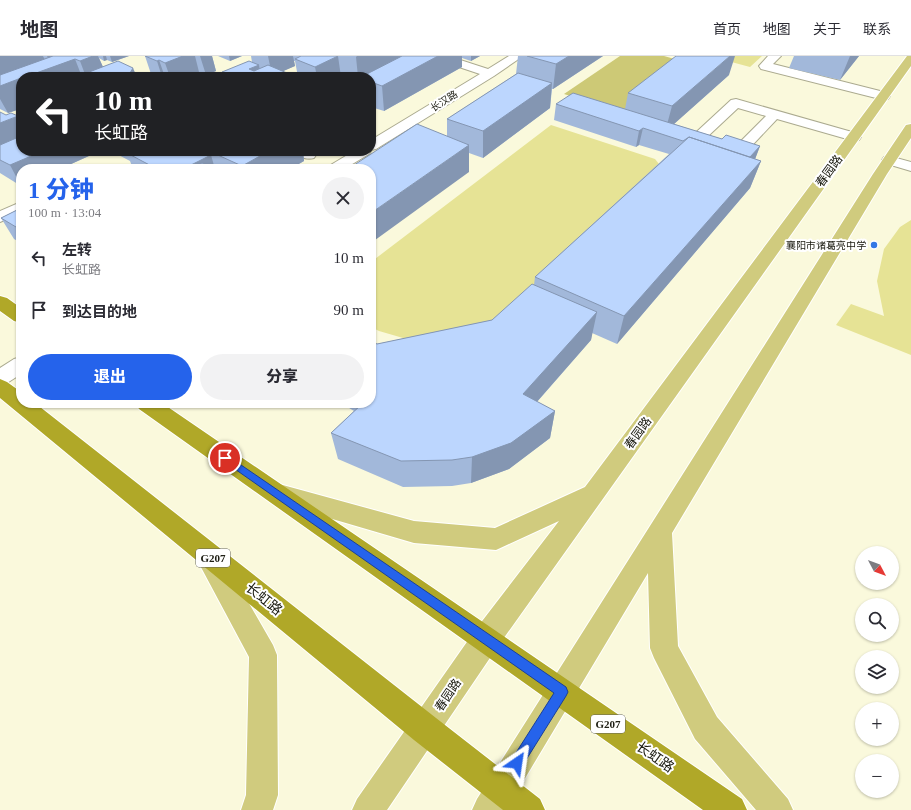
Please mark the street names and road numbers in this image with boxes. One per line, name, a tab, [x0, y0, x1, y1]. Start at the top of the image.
street label: 长汉路	[428, 88, 460, 114]
street label: 春园路	[813, 152, 845, 190]
street label: 春园路	[622, 414, 654, 452]
road number: G207	[196, 549, 230, 567]
street label: 长虹路	[243, 580, 285, 618]
street label: 春园路	[432, 676, 464, 714]
road number: G207	[591, 715, 625, 733]
street label: 长虹路	[633, 739, 677, 775]

